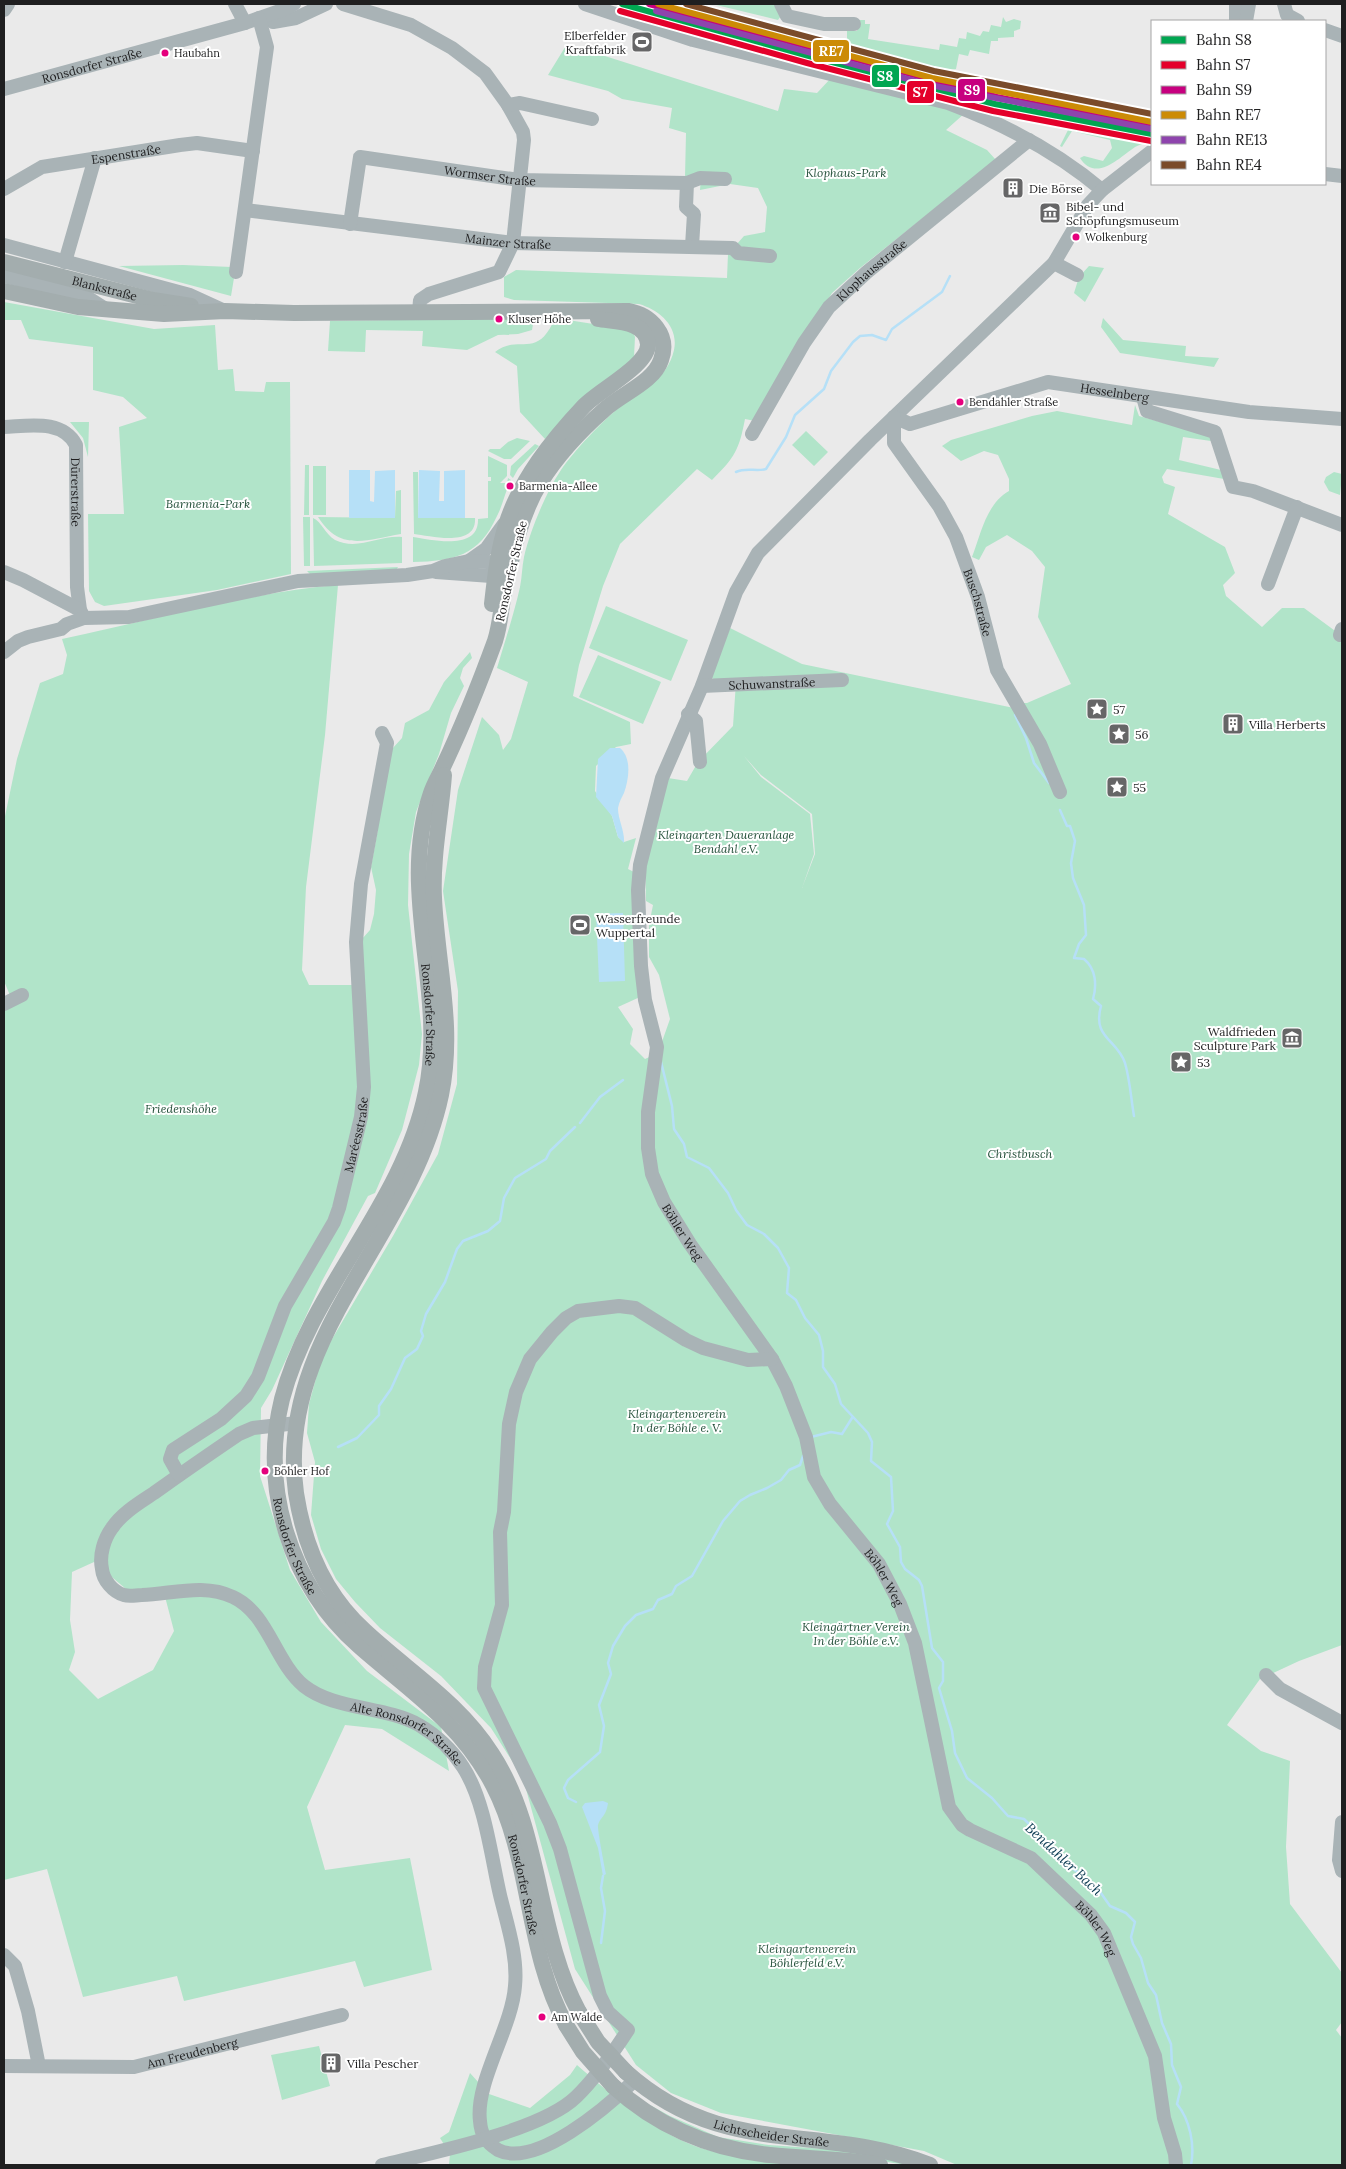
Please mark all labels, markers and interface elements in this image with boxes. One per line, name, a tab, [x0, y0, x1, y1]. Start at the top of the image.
legend	[1151, 20, 1326, 185]
place label: Elberfelder Kraftfabrik	[564, 28, 627, 57]
sports icon: Elberfelder Kraftfabrik	[630, 30, 654, 54]
text: Bahn S8	[1196, 30, 1252, 49]
line badge: RE7	[812, 39, 850, 63]
text: RE7	[819, 42, 844, 60]
street label: Ronsdorfer Straße	[40, 44, 144, 86]
place label: Haubahn	[174, 46, 220, 60]
marker: Haubahn	[160, 48, 170, 58]
text: Bahn S7	[1196, 55, 1251, 74]
line badge: S8	[871, 64, 900, 88]
text: S8	[877, 67, 893, 85]
line badge: S9	[957, 78, 986, 102]
line badge: S7	[906, 80, 935, 104]
text: Bahn S9	[1196, 80, 1252, 99]
text: S9	[964, 81, 980, 99]
text: S7	[913, 83, 928, 101]
text: Bahn RE7	[1196, 105, 1261, 124]
text: Bahn RE13	[1196, 130, 1268, 149]
street label: Espenstraße	[90, 141, 162, 167]
text: Bahn RE4	[1196, 155, 1262, 174]
street label: Wormser Straße	[443, 162, 536, 188]
park label: Klophaus-Park	[806, 165, 886, 180]
building icon: Die Börse	[1001, 176, 1025, 200]
place label: Die Börse	[1029, 181, 1083, 196]
place label: Bibel- und Schöpfungsmuseum	[1066, 199, 1179, 228]
museum icon: Bibel- und Schöpfungsmuseum	[1038, 201, 1062, 225]
street label: Mainzer Straße	[464, 230, 552, 251]
place label: Wolkenburg	[1085, 230, 1148, 244]
marker: Wolkenburg	[1071, 232, 1081, 242]
street label: Klophausstraße	[833, 235, 910, 304]
street label: Blankstraße	[71, 272, 139, 303]
place label: Kluser Höhe	[508, 312, 571, 326]
marker: Kluser Höhe	[494, 314, 504, 324]
street label: Hesselnberg	[1079, 379, 1150, 405]
place label: Bendahler Straße	[969, 395, 1058, 409]
marker: Bendahler Straße	[955, 397, 965, 407]
street label: Dürerstraße	[69, 457, 84, 527]
place label: Barmenia-Allee	[519, 479, 597, 493]
marker: Barmenia-Allee	[505, 481, 515, 491]
park label: Barmenia-Park	[166, 496, 250, 511]
street label: Ronsdorfer Straße	[492, 519, 530, 623]
street label: Buschstraße	[961, 567, 996, 638]
street label: Schuwanstraße	[728, 674, 816, 692]
place icon: 57	[1085, 697, 1109, 721]
place label: 57	[1113, 702, 1126, 717]
building icon: Villa Herberts	[1221, 712, 1245, 736]
place label: Villa Herberts	[1248, 717, 1326, 732]
place icon: 56	[1107, 722, 1131, 746]
place label: 56	[1135, 727, 1149, 742]
place icon: 55	[1105, 775, 1129, 799]
place label: 55	[1133, 780, 1146, 795]
park label: Kleingarten Daueranlage Bendahl e.V.	[658, 827, 795, 856]
place label: Wasserfreunde Wuppertal	[596, 911, 681, 940]
sports icon: Wasserfreunde Wuppertal	[568, 913, 592, 937]
street label: Ronsdorfer Straße	[419, 963, 439, 1067]
place label: Waldfrieden Sculpture Park	[1194, 1024, 1277, 1053]
museum icon: Waldfrieden Sculpture Park	[1280, 1026, 1304, 1050]
place icon: 53	[1169, 1050, 1193, 1074]
place label: 53	[1197, 1055, 1211, 1070]
street label: Maréesstraße	[340, 1095, 371, 1174]
park label: Friedenshöhe	[145, 1101, 217, 1116]
park label: Christbusch	[988, 1146, 1053, 1161]
street label: Böhler Weg	[659, 1201, 707, 1263]
park label: Kleingartenverein In der Böhle e. V.	[628, 1406, 727, 1435]
place label: Böhler Hof	[274, 1464, 330, 1478]
marker: Böhler Hof	[260, 1466, 270, 1476]
street label: Ronsdorfer Straße	[271, 1496, 321, 1598]
street label: Böhler Weg	[862, 1545, 907, 1609]
park label: Kleingärtner Verein In der Böhle e.V.	[802, 1619, 911, 1648]
street label: Alte Ronsdorfer Straße	[348, 1698, 467, 1768]
water label: Bendahler Bach	[1022, 1819, 1106, 1899]
street label: Ronsdorfer Straße	[505, 1832, 542, 1937]
street label: Böhler Weg	[1073, 1897, 1120, 1958]
park label: Kleingartenverein Böhlerfeld e.V.	[758, 1941, 857, 1970]
place label: Am Walde	[550, 2010, 602, 2024]
marker: Am Walde	[537, 2012, 547, 2022]
street label: Am Freudenberg	[144, 2034, 239, 2071]
building icon: Villa Pescher	[319, 2051, 343, 2075]
place label: Villa Pescher	[346, 2056, 419, 2071]
street label: Lichtscheider Straße	[712, 2116, 831, 2149]

